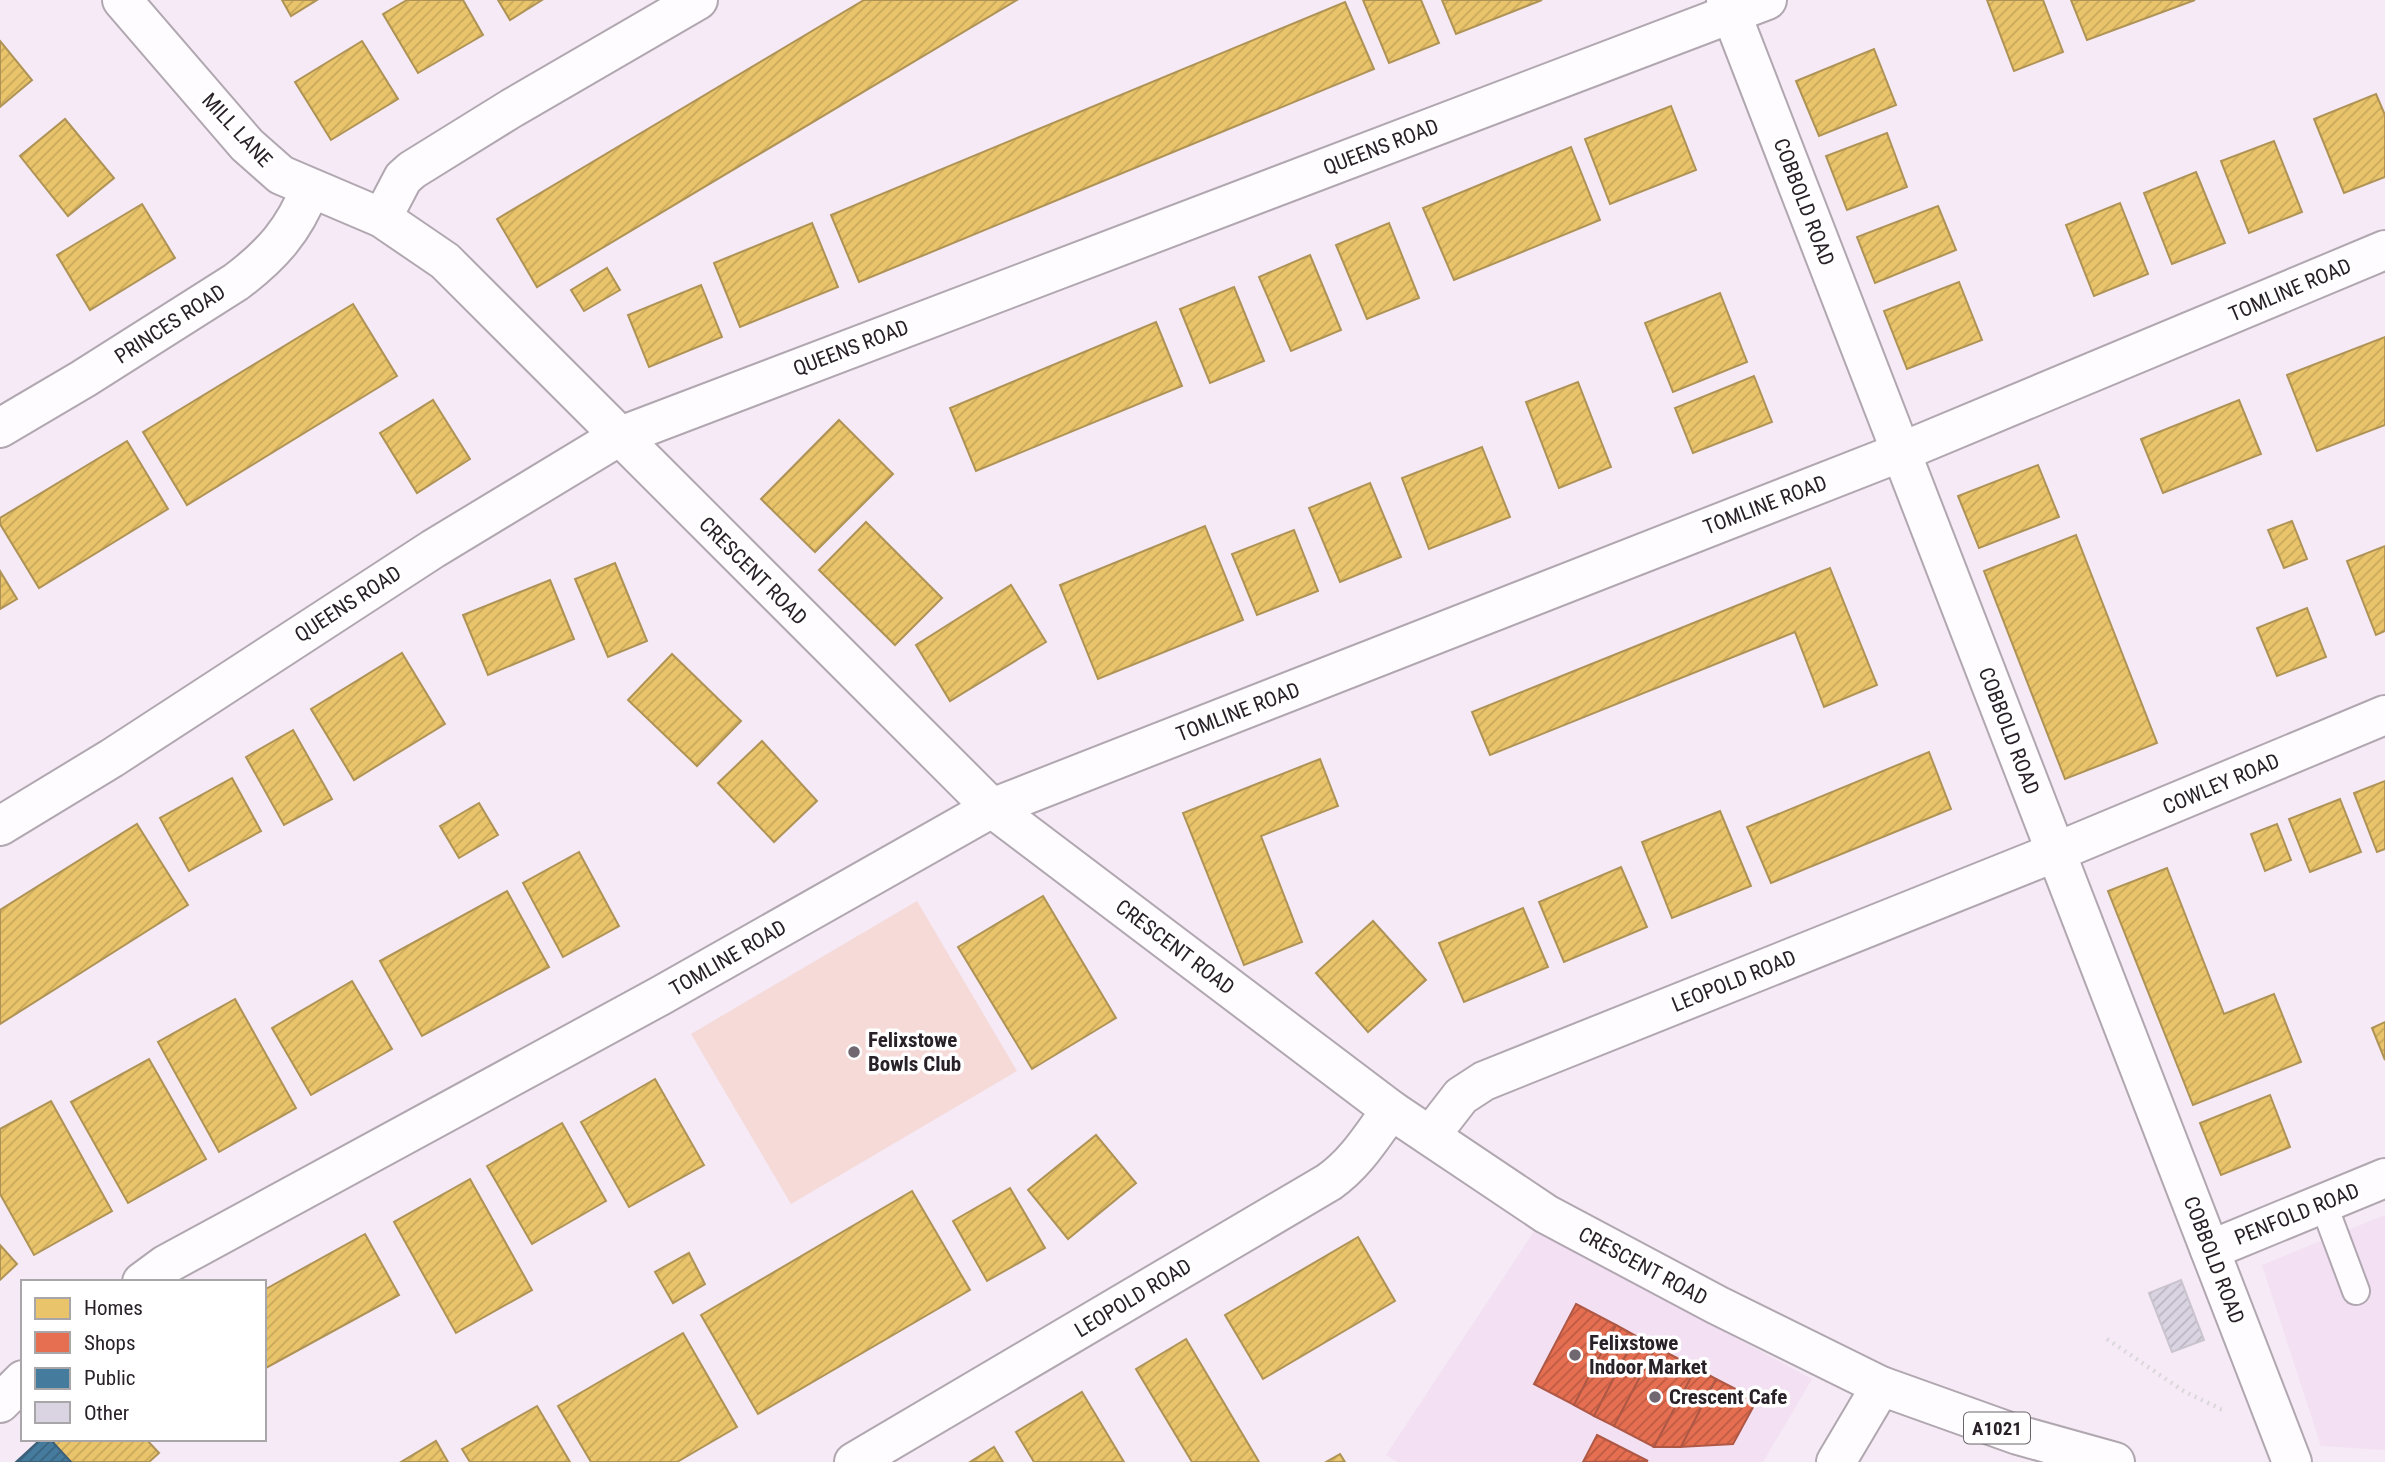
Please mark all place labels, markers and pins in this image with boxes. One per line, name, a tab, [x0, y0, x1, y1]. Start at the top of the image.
place label: Felixstowe Bowls Club	[868, 1028, 961, 1076]
marker: Felixstowe Bowls Club	[846, 1044, 862, 1060]
place label: Felixstowe Indoor Market	[1589, 1331, 1707, 1379]
marker: Felixstowe Indoor Market	[1567, 1347, 1583, 1363]
place label: Crescent Cafe	[1669, 1385, 1787, 1409]
marker: Crescent Cafe	[1647, 1389, 1663, 1405]

